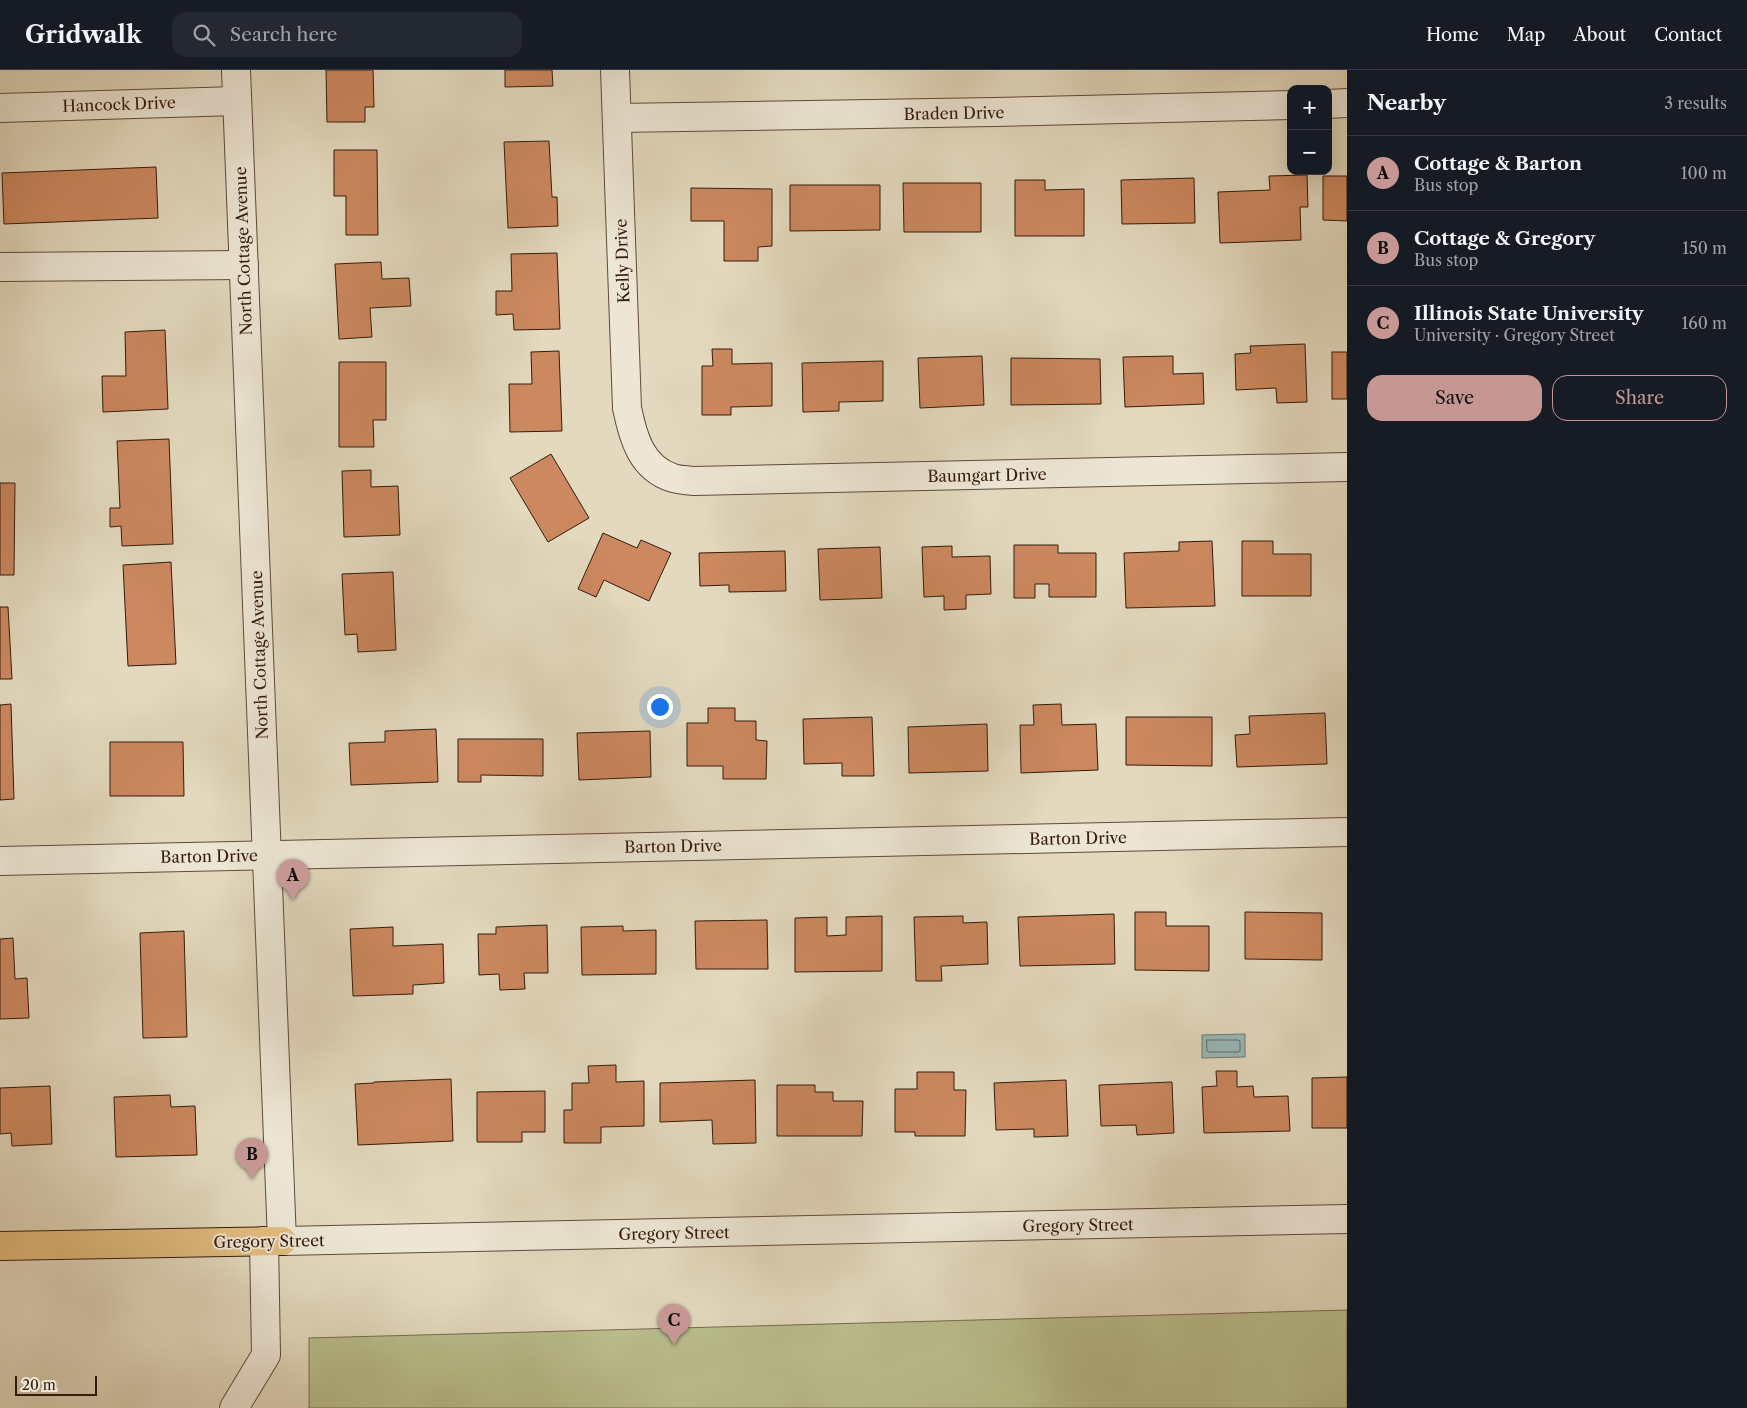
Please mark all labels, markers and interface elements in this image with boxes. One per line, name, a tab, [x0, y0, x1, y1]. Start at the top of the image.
search box	[172, 12, 522, 57]
text: Gridwalk	[25, 20, 142, 49]
icon: search	[190, 21, 218, 49]
text: Search here	[230, 23, 338, 46]
text: Home	[1426, 24, 1479, 46]
text: Map	[1507, 24, 1545, 46]
text: About	[1573, 24, 1626, 46]
text: Contact	[1654, 24, 1722, 46]
map controls	[1287, 85, 1332, 175]
button: +	[1287, 85, 1332, 130]
text: Nearby	[1367, 90, 1446, 115]
street label: Hancock Drive	[62, 92, 176, 116]
text: 3 results	[1664, 93, 1727, 113]
street label: Braden Drive	[903, 102, 1005, 124]
button: −	[1287, 130, 1332, 175]
text: Cottage & Barton	[1414, 152, 1582, 175]
text: A	[1377, 163, 1389, 183]
text: 100 m	[1681, 163, 1727, 183]
street label: North Cottage Avenue	[230, 166, 256, 336]
text: Bus stop	[1414, 175, 1478, 195]
street label: Kelly Drive	[611, 218, 633, 304]
text: Cottage & Gregory	[1414, 227, 1595, 250]
text: B	[1377, 238, 1389, 258]
text: 150 m	[1682, 238, 1727, 258]
text: Bus stop	[1414, 250, 1478, 270]
text: Illinois State University	[1414, 302, 1643, 325]
text: C	[1377, 313, 1389, 333]
text: 160 m	[1682, 313, 1727, 333]
text: University · Gregory Street	[1414, 325, 1615, 345]
button: Save	[1367, 375, 1542, 421]
button: Share	[1552, 375, 1727, 421]
street label: Baumgart Drive	[927, 464, 1047, 486]
street label: North Cottage Avenue	[246, 570, 272, 740]
your location	[647, 694, 673, 720]
street label: Barton Drive	[1029, 827, 1127, 849]
street label: Barton Drive	[624, 835, 722, 857]
street label: Barton Drive	[160, 845, 258, 867]
pin: A	[277, 859, 309, 900]
pin: B	[236, 1138, 268, 1179]
street label: Gregory Street	[1022, 1214, 1134, 1236]
street label: Gregory Street	[618, 1222, 730, 1244]
street label: Gregory Street	[213, 1230, 325, 1252]
pin: C	[658, 1304, 690, 1345]
scale bar	[15, 1373, 98, 1396]
text: 20 m	[22, 1376, 56, 1394]

